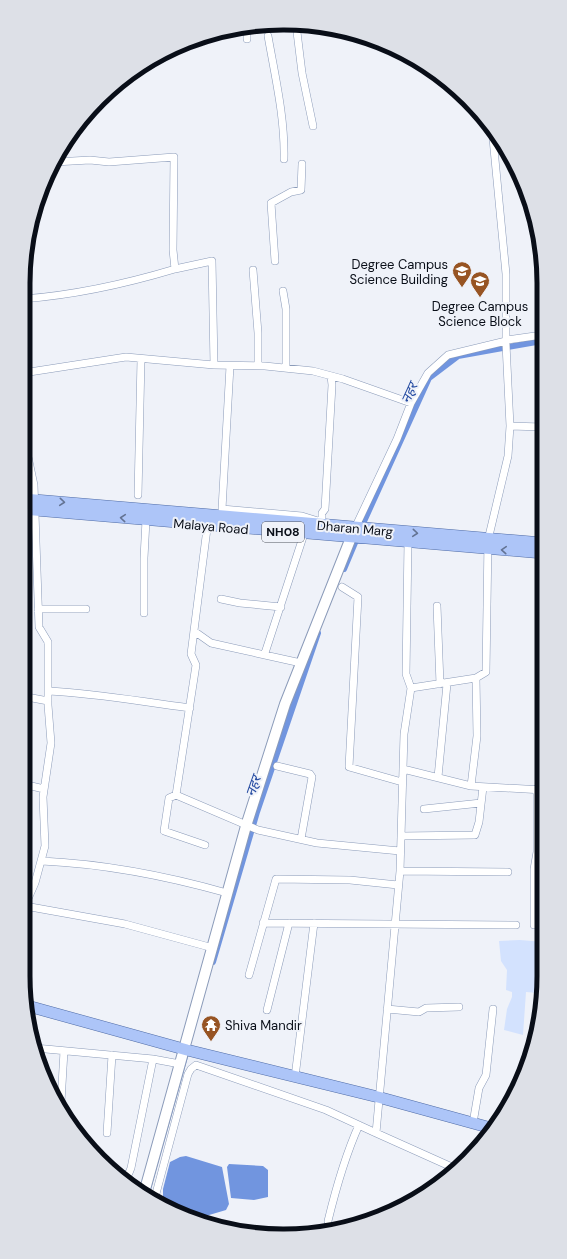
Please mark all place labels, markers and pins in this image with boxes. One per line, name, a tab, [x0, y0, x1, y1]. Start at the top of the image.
place label: Degree Campus Science Building	[349, 256, 448, 288]
school or university icon: Degree Campus Science Building	[451, 260, 473, 288]
school or university icon: Degree Campus Science Block	[469, 270, 491, 298]
place label: Degree Campus Science Block	[432, 298, 528, 330]
temple icon: Shiva Mandir	[200, 1014, 222, 1042]
place label: Shiva Mandir	[225, 1017, 302, 1034]

